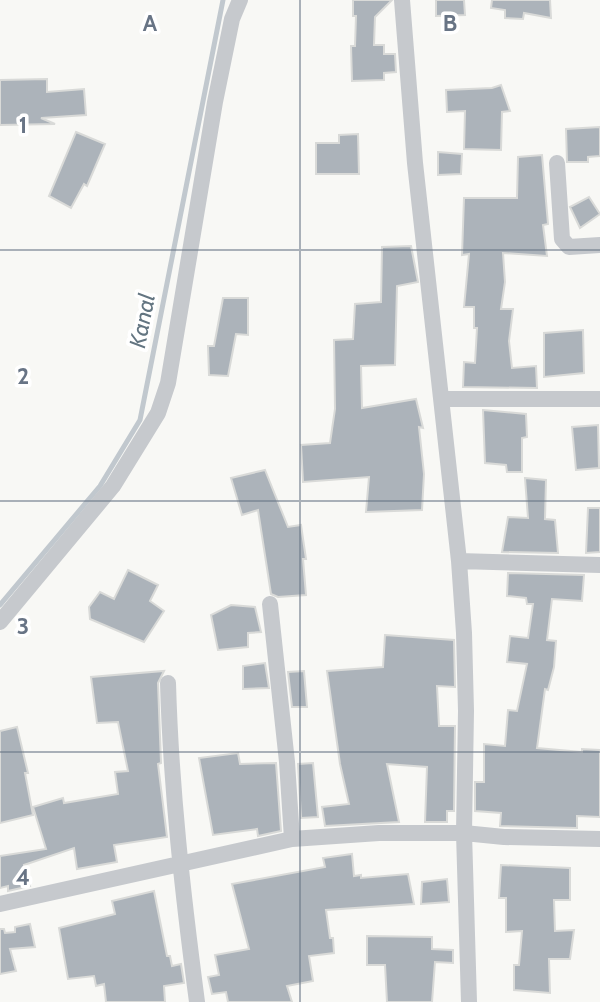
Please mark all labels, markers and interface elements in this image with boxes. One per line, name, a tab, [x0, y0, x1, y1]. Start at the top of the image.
text: A	[143, 9, 158, 37]
text: B	[443, 9, 457, 37]
text: 1	[19, 111, 27, 139]
water label: Kanal	[123, 291, 161, 350]
text: 2	[17, 362, 29, 390]
text: 3	[17, 612, 29, 640]
text: 4	[16, 863, 30, 891]

